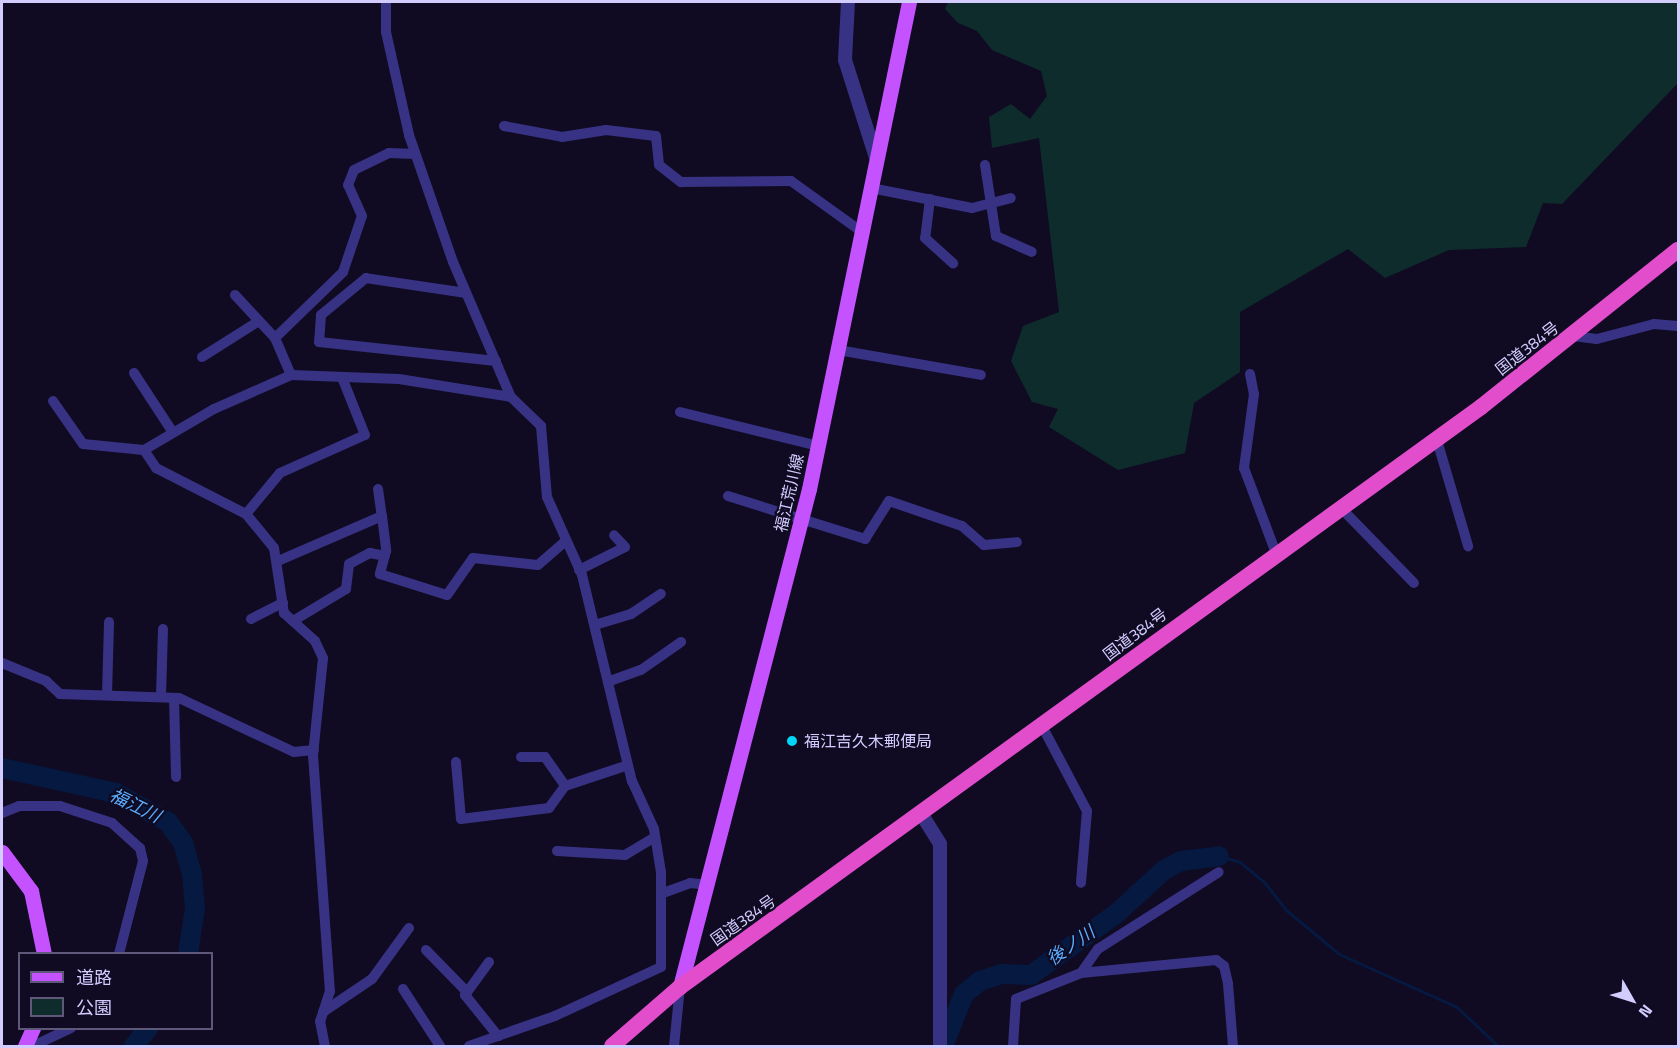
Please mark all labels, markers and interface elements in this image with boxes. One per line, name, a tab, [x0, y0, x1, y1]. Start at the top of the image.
street label: 国道384号	[1492, 317, 1562, 379]
street label: 福江荒川線	[771, 452, 807, 534]
street label: 国道384号	[1099, 604, 1171, 664]
place label: 福江吉久木郵便局	[804, 731, 932, 751]
marker: 福江吉久木郵便局	[785, 734, 799, 748]
water label: 福江川	[106, 784, 164, 828]
street label: 国道384号	[707, 891, 779, 949]
water label: 後ノ川	[1043, 922, 1099, 970]
legend	[18, 952, 213, 1030]
text: 道路	[76, 964, 112, 991]
north arrow	[1602, 970, 1662, 1030]
text: 公園	[76, 994, 112, 1021]
text: N	[1633, 999, 1659, 1023]

